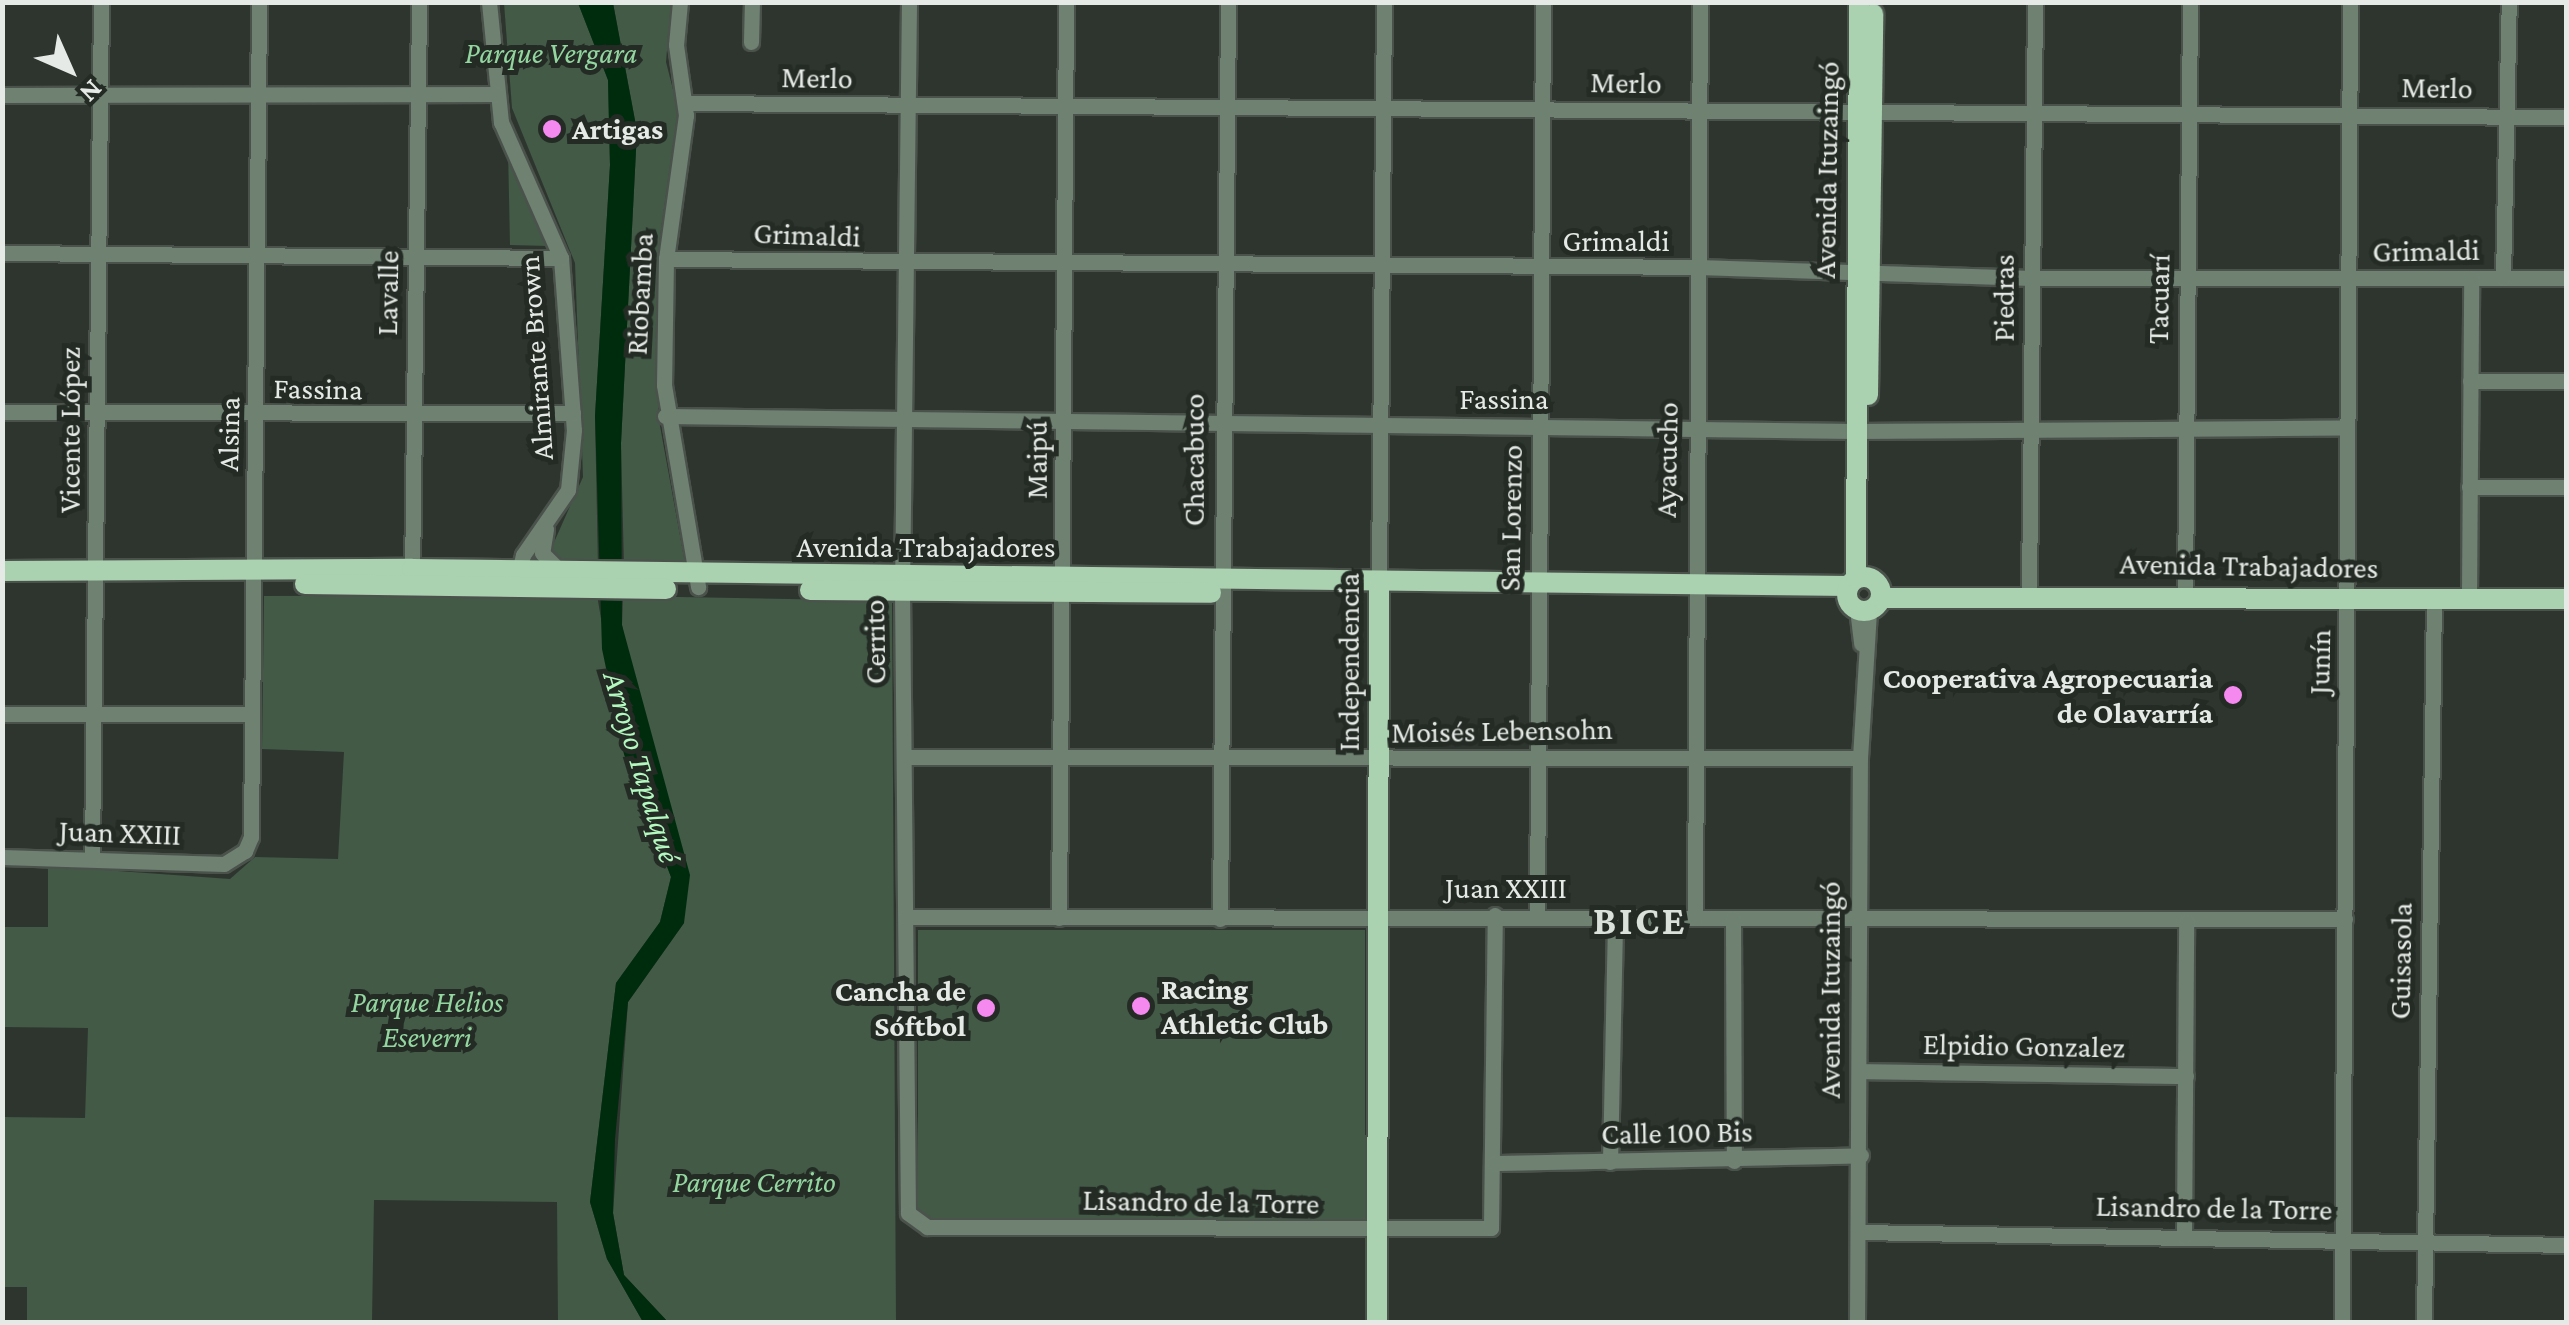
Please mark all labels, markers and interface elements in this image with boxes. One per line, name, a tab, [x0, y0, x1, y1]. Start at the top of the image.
north arrow	[20, 20, 120, 120]
park label: Parque Vergara	[465, 35, 637, 71]
street label: Merlo	[781, 59, 853, 97]
street label: Avenida Ituzaingó	[1807, 61, 1847, 279]
street label: Merlo	[1590, 64, 1662, 102]
street label: Merlo	[2401, 69, 2473, 107]
text: N	[74, 74, 109, 109]
place label: Artigas	[572, 111, 663, 147]
marker: Artigas	[541, 118, 563, 140]
street label: Grimaldi	[753, 215, 861, 255]
street label: Grimaldi	[1562, 223, 1670, 259]
street label: Riobamba	[619, 232, 661, 356]
street label: Grimaldi	[2372, 232, 2480, 270]
street label: Lavalle	[369, 250, 407, 336]
street label: Almirante Brown	[511, 254, 561, 462]
street label: Piedras	[1986, 254, 2022, 342]
street label: Tacuarí	[2140, 254, 2178, 344]
street label: Vicente López	[52, 347, 88, 513]
street label: Fassina	[273, 370, 363, 408]
street label: Fassina	[1459, 381, 1549, 417]
street label: Chacabuco	[1176, 394, 1212, 526]
street label: Alsina	[210, 396, 248, 472]
street label: Ayacucho	[1648, 402, 1686, 518]
street label: Maipú	[1019, 421, 1055, 499]
street label: San Lorenzo	[1492, 444, 1530, 592]
street label: Avenida Trabajadores	[797, 529, 1055, 565]
street label: Avenida Trabajadores	[2119, 546, 2379, 586]
street label: Independencia	[1331, 573, 1367, 751]
street label: Cerrito	[856, 599, 894, 685]
street label: Junín	[2301, 629, 2339, 695]
place label: Cooperativa Agropecuaria de Olavarría	[1882, 660, 2213, 730]
water label: Arroyo Tapalqué	[595, 667, 689, 867]
marker: Cooperativa Agropecuaria de Olavarría	[2222, 684, 2244, 706]
street label: Moisés Lebensohn	[1391, 711, 1613, 751]
street label: Juan XXIII	[58, 813, 182, 853]
street label: Juan XXIII	[1445, 870, 1567, 906]
street label: Avenida Ituzaingó	[1812, 881, 1848, 1099]
district label: BICE	[1593, 897, 1687, 945]
street label: Guisasola	[2382, 902, 2420, 1020]
place label: Racing Athletic Club	[1161, 971, 1328, 1042]
place label: Cancha de Sóftbol	[835, 973, 966, 1044]
park label: Parque Helios Eseverri	[351, 984, 503, 1054]
marker: Racing Athletic Club	[1130, 995, 1152, 1017]
marker: Cancha de Sóftbol	[975, 997, 997, 1019]
street label: Elpidio Gonzalez	[1923, 1026, 2125, 1066]
street label: Calle 100 Bis	[1601, 1114, 1753, 1152]
park label: Parque Cerrito	[672, 1164, 836, 1200]
street label: Lisandro de la Torre	[1082, 1182, 1320, 1222]
street label: Lisandro de la Torre	[2095, 1188, 2333, 1228]

